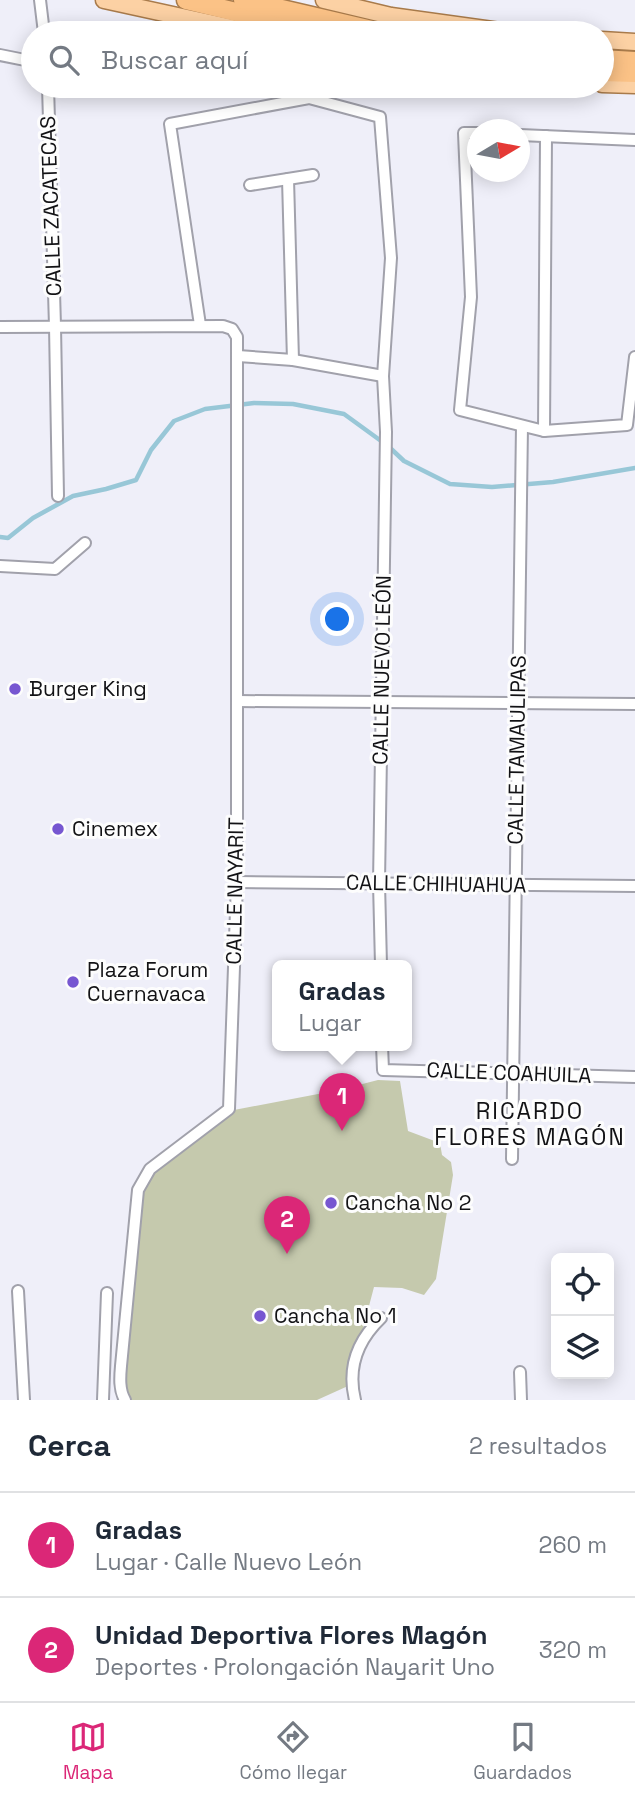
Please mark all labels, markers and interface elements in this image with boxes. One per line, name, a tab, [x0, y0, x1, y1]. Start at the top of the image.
search box	[21, 21, 614, 98]
icon: search	[45, 41, 83, 79]
text: Buscar aquí	[101, 43, 248, 77]
street label: CALLE ZACATECAS	[34, 115, 67, 297]
north arrow	[467, 119, 530, 182]
street label: CALLE NUEVO LEÓN	[366, 575, 397, 765]
your location	[320, 602, 354, 636]
street label: CALLE TAMAULIPAS	[501, 655, 532, 845]
place label: Burger King	[29, 675, 147, 702]
marker: Burger King	[7, 681, 23, 697]
place label: Cinemex	[72, 815, 158, 842]
street label: CALLE NAYARIT	[220, 817, 249, 965]
marker: Cinemex	[50, 821, 66, 837]
street label: CALLE CHIHUAHUA	[346, 868, 526, 899]
place label: Plaza Forum Cuernavaca	[87, 956, 208, 1007]
popup	[272, 960, 412, 1051]
marker: Plaza Forum Cuernavaca	[65, 974, 81, 990]
text: Gradas	[298, 974, 386, 1008]
text: Lugar	[298, 1008, 362, 1038]
street label: CALLE COAHUILA	[426, 1056, 592, 1089]
pin: 1	[319, 1073, 365, 1131]
district label: RICARDO FLORES MAGÓN	[434, 1096, 626, 1152]
place label: Cancha No 2	[345, 1189, 471, 1216]
marker: Cancha No 2	[323, 1195, 339, 1211]
pin: 2	[264, 1196, 310, 1254]
map controls	[551, 1253, 614, 1379]
button: locate	[551, 1253, 614, 1316]
place label: Cancha No 1	[274, 1302, 396, 1329]
marker: Cancha No 1	[252, 1308, 268, 1324]
button: layers	[551, 1316, 614, 1379]
text: Cerca	[28, 1426, 111, 1465]
text: 2 resultados	[469, 1431, 607, 1461]
text: Gradas	[95, 1513, 182, 1547]
text: 1	[46, 1530, 56, 1560]
text: 260 m	[539, 1530, 607, 1560]
text: Lugar · Calle Nuevo León	[95, 1547, 362, 1577]
text: Unidad Deportiva Flores Magón	[95, 1618, 487, 1652]
text: 2	[44, 1635, 58, 1665]
text: 320 m	[539, 1635, 607, 1665]
text: Deportes · Prolongación Nayarit Uno	[95, 1652, 495, 1682]
tab: Mapa	[63, 1718, 114, 1785]
tab: Cómo llegar	[239, 1718, 347, 1785]
tab: Guardados	[473, 1718, 572, 1785]

